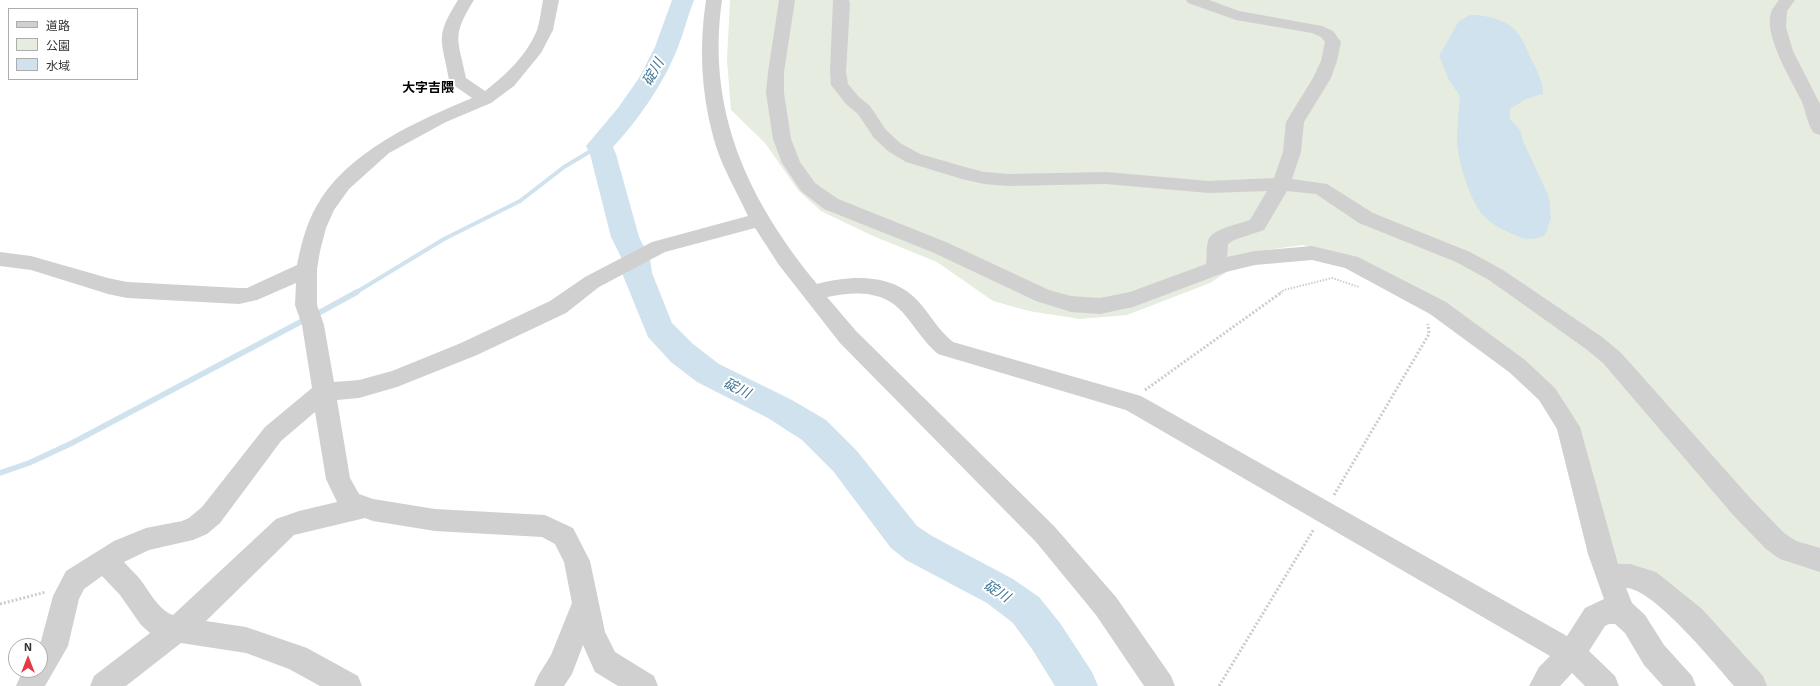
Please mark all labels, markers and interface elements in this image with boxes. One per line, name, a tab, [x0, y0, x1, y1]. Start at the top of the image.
legend	[8, 8, 138, 80]
text: 道路	[46, 18, 70, 32]
text: 公園	[46, 38, 70, 52]
water label: 碇川	[639, 56, 667, 88]
text: 水域	[46, 58, 70, 72]
district label: 大字吉隈	[402, 80, 454, 96]
water label: 碇川	[721, 374, 753, 402]
water label: 碇川	[981, 576, 1013, 606]
north arrow	[8, 638, 48, 678]
text: N	[24, 640, 32, 653]

